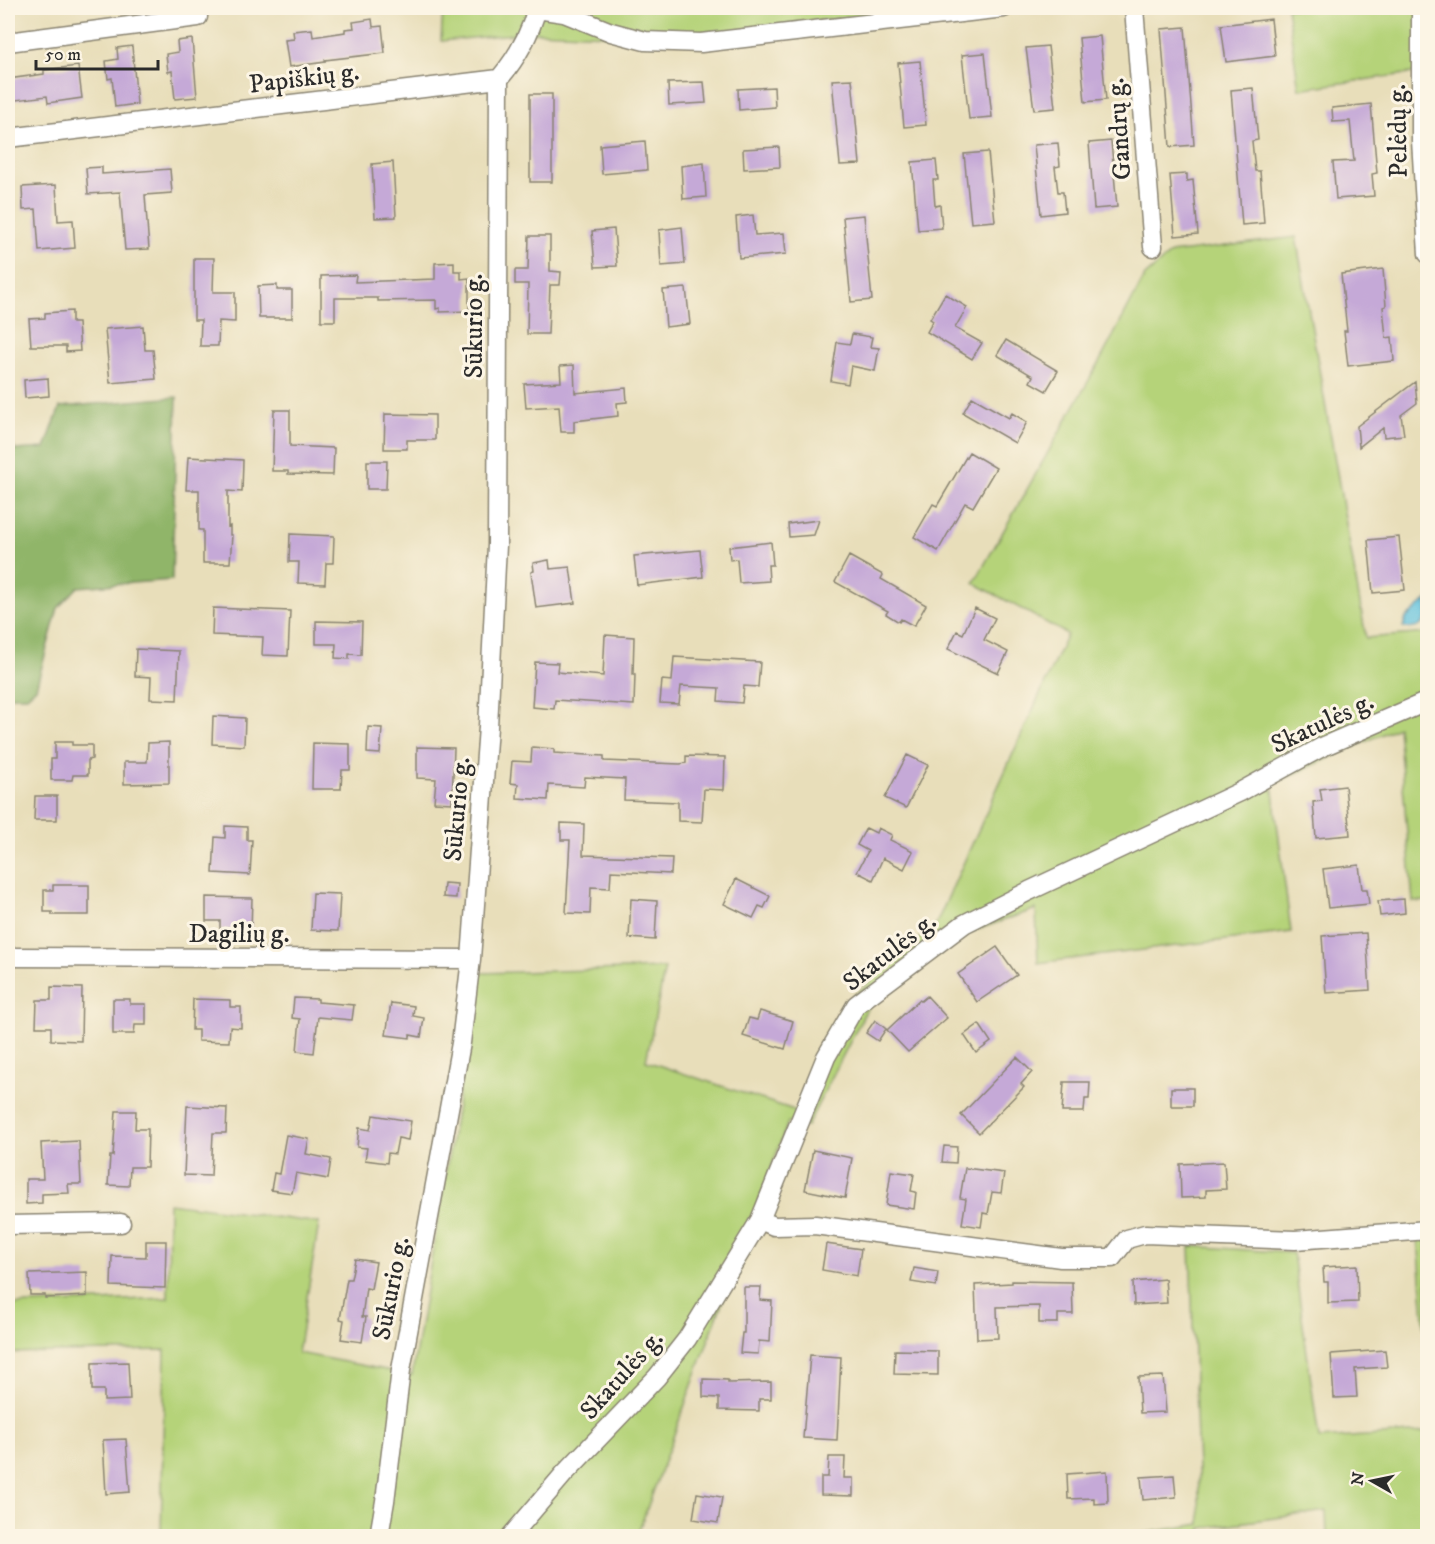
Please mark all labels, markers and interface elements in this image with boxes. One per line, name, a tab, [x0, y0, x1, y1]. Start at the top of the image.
scale bar	[36, 33, 158, 71]
text: 50 m	[45, 44, 81, 66]
street label: Papiškių g.	[247, 55, 361, 102]
street label: Gandrų g.	[1099, 77, 1140, 181]
street label: Pelėdų g.	[1381, 84, 1416, 178]
street label: Sūkurio g.	[458, 274, 491, 378]
street label: Skatulės g.	[1266, 685, 1379, 762]
street label: Sūkurio g.	[436, 755, 479, 863]
street label: Skatulės g.	[836, 905, 943, 999]
street label: Dagilių g.	[188, 918, 290, 951]
street label: Sūkurio g.	[365, 1234, 418, 1343]
street label: Skatulės g.	[573, 1323, 671, 1427]
north arrow	[1342, 1451, 1402, 1511]
text: N	[1347, 1471, 1369, 1487]

